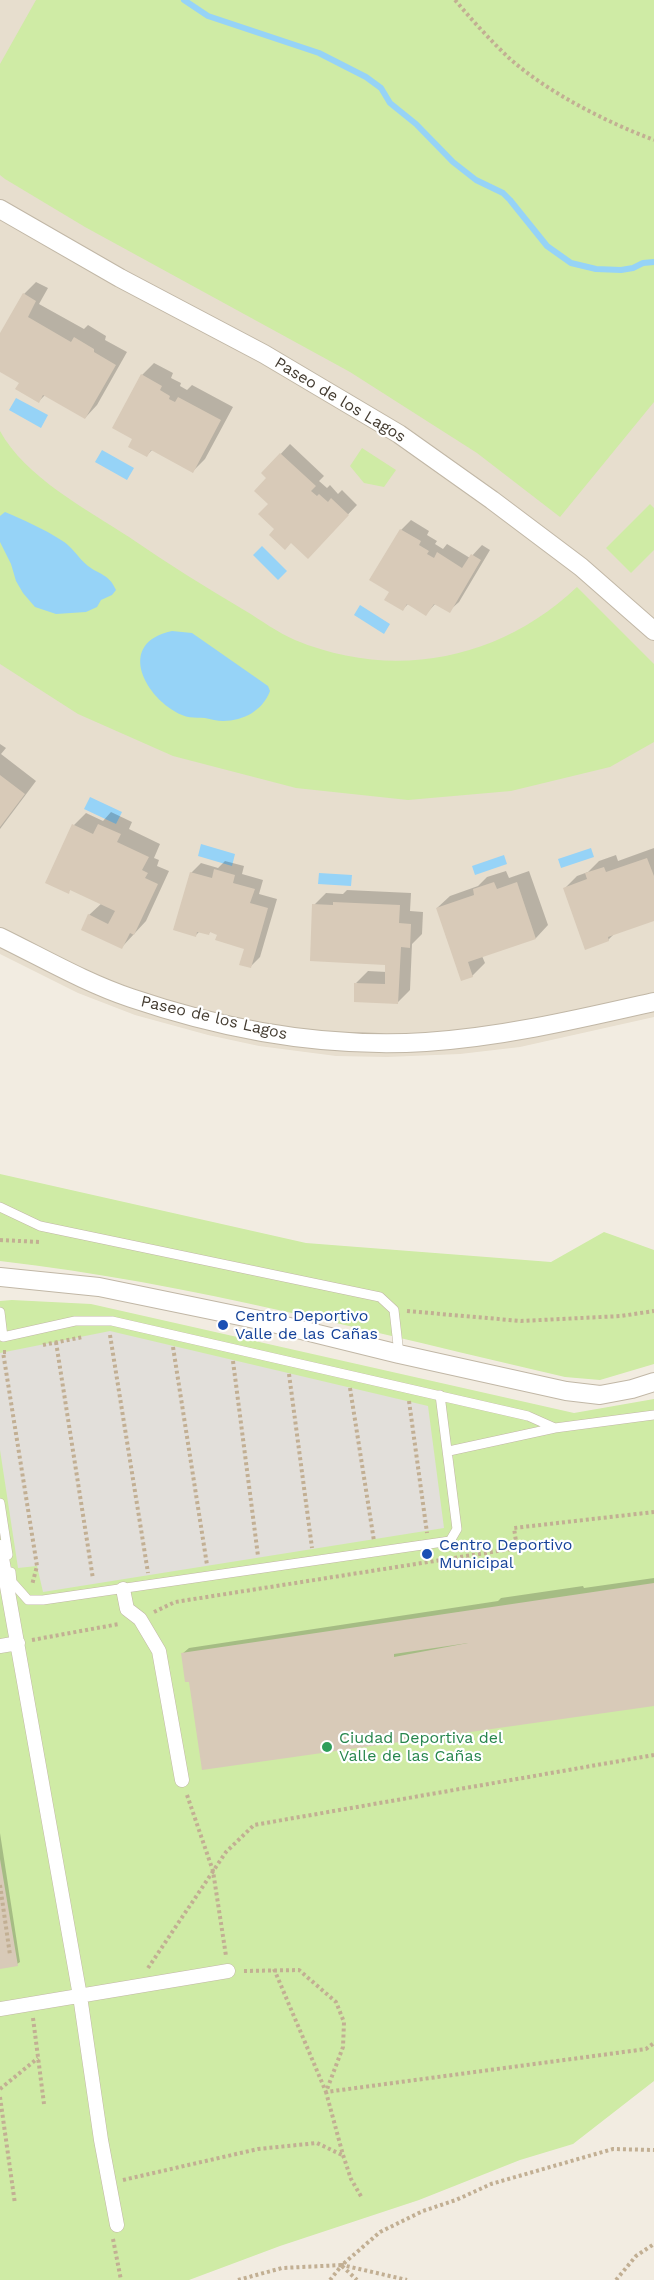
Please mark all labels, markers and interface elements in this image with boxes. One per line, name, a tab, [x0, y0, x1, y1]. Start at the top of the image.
street label: Paseo de los Lagos	[271, 353, 409, 447]
street label: Paseo de los Lagos	[139, 992, 289, 1044]
place label: Centro Deportivo Valle de las Cañas	[235, 1306, 378, 1344]
marker: Centro Deportivo Valle de las Cañas	[216, 1318, 230, 1332]
place label: Centro Deportivo Municipal	[439, 1535, 572, 1573]
marker: Centro Deportivo Municipal	[420, 1547, 434, 1561]
place label: Ciudad Deportiva del Valle de las Cañas	[339, 1728, 503, 1766]
marker: Ciudad Deportiva del Valle de las Cañas	[320, 1740, 334, 1754]

